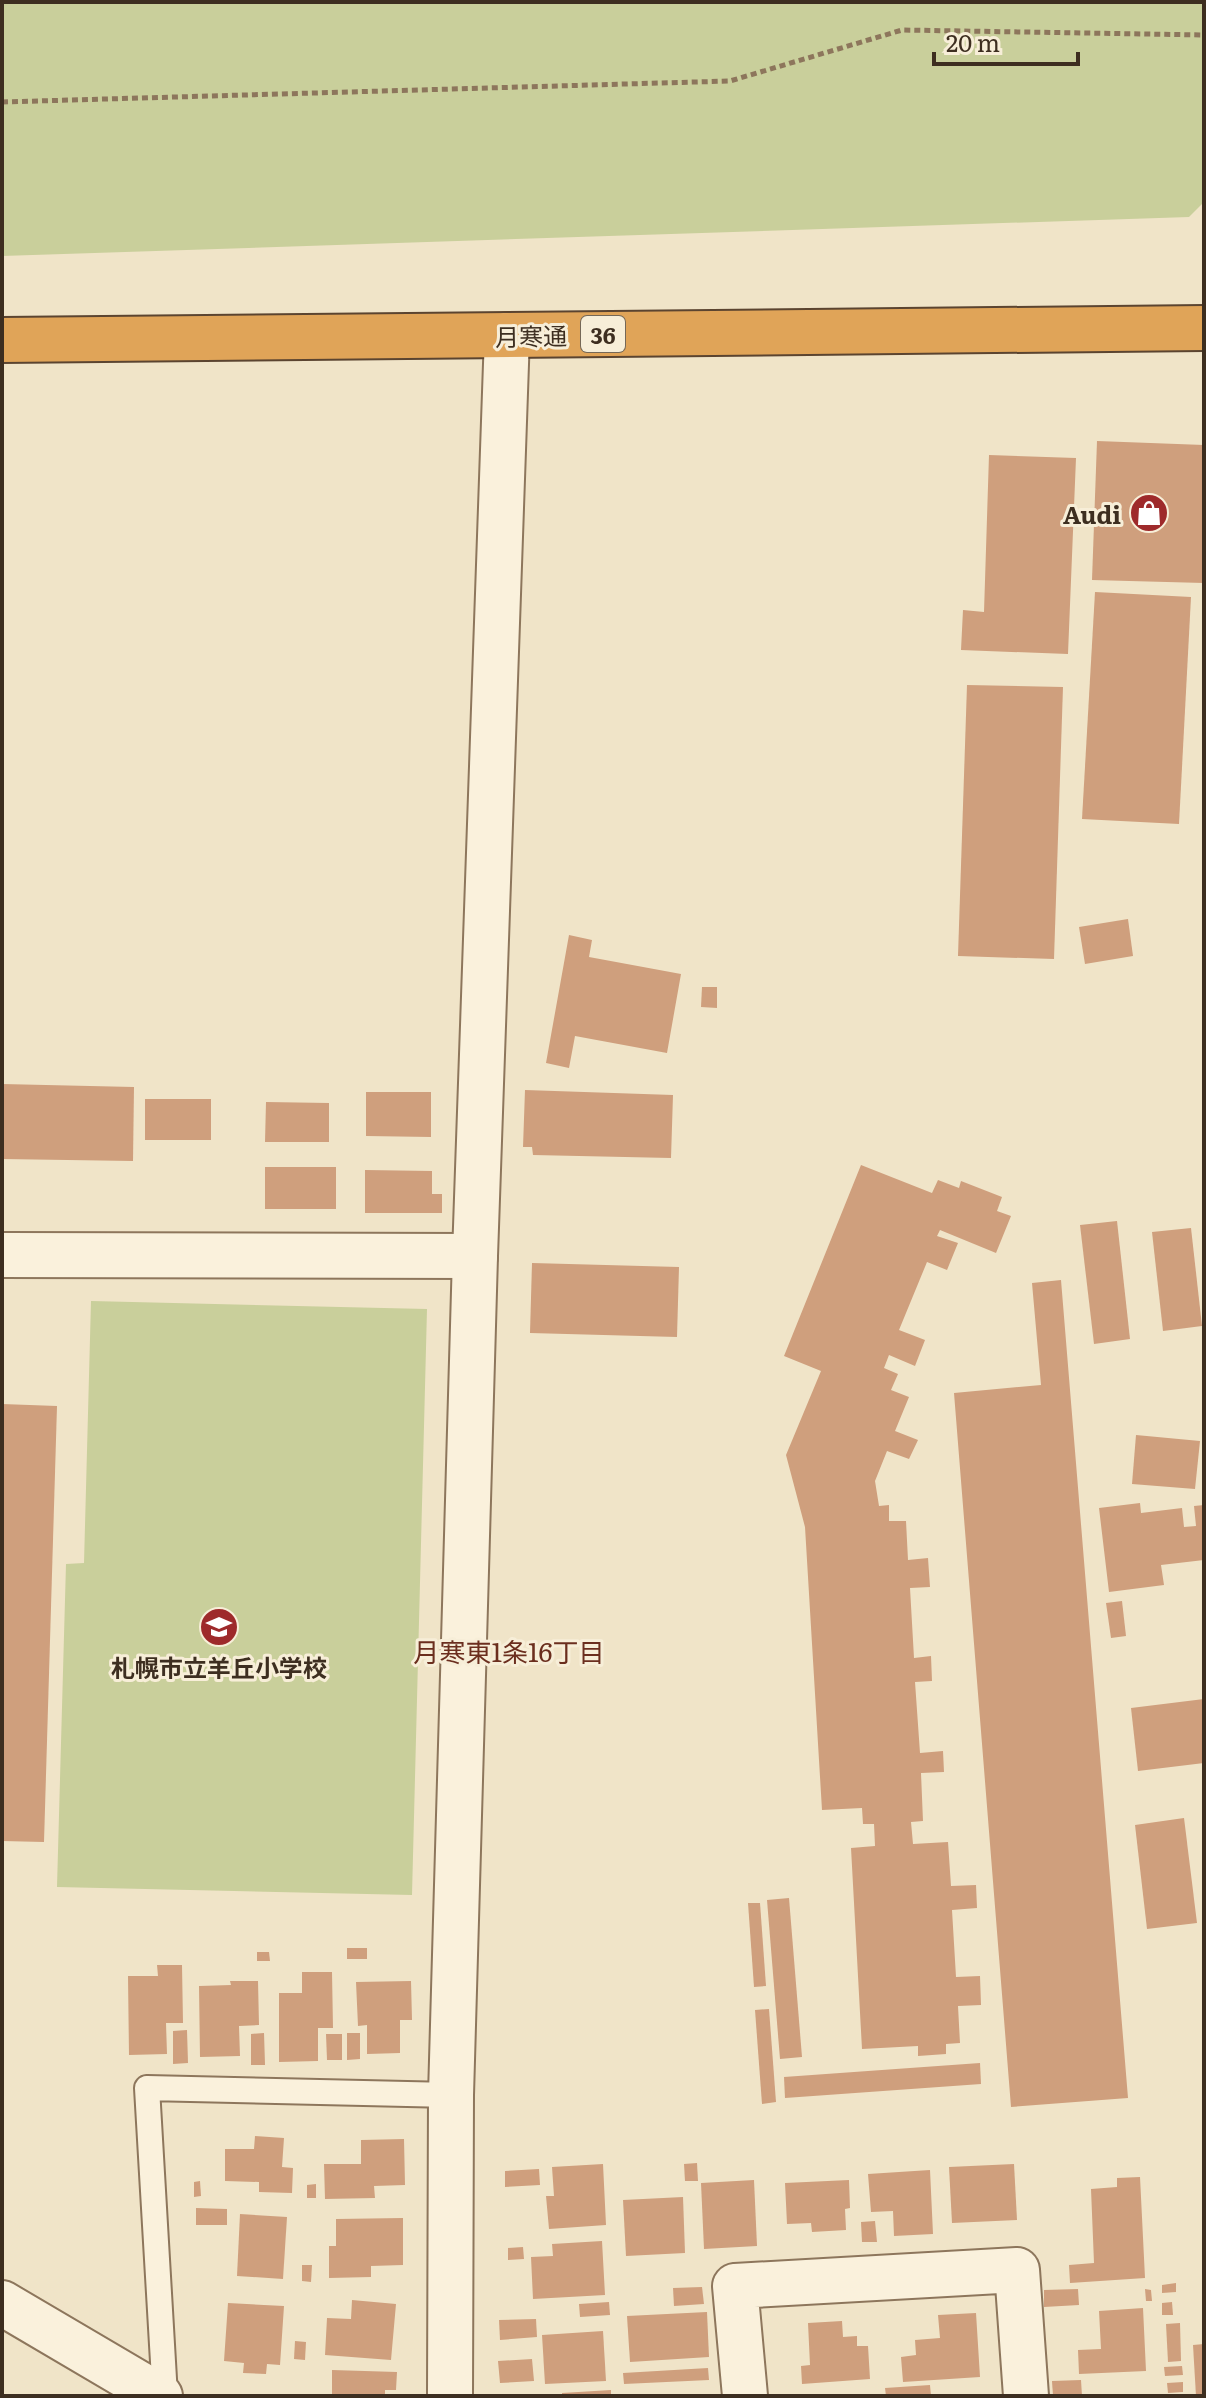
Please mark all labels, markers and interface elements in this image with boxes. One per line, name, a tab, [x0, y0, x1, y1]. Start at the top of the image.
scale bar	[934, 16, 1078, 66]
text: 20 m	[946, 24, 1000, 59]
road number: 36	[581, 316, 625, 352]
street label: 月寒通	[495, 317, 567, 353]
shop icon: Audi	[1128, 492, 1170, 534]
place label: Audi	[1063, 496, 1121, 531]
school or university icon: 札幌市立羊丘小学校	[198, 1606, 240, 1648]
district label: 月寒東1条16丁目	[413, 1631, 605, 1670]
place label: 札幌市立羊丘小学校	[111, 1649, 327, 1684]

